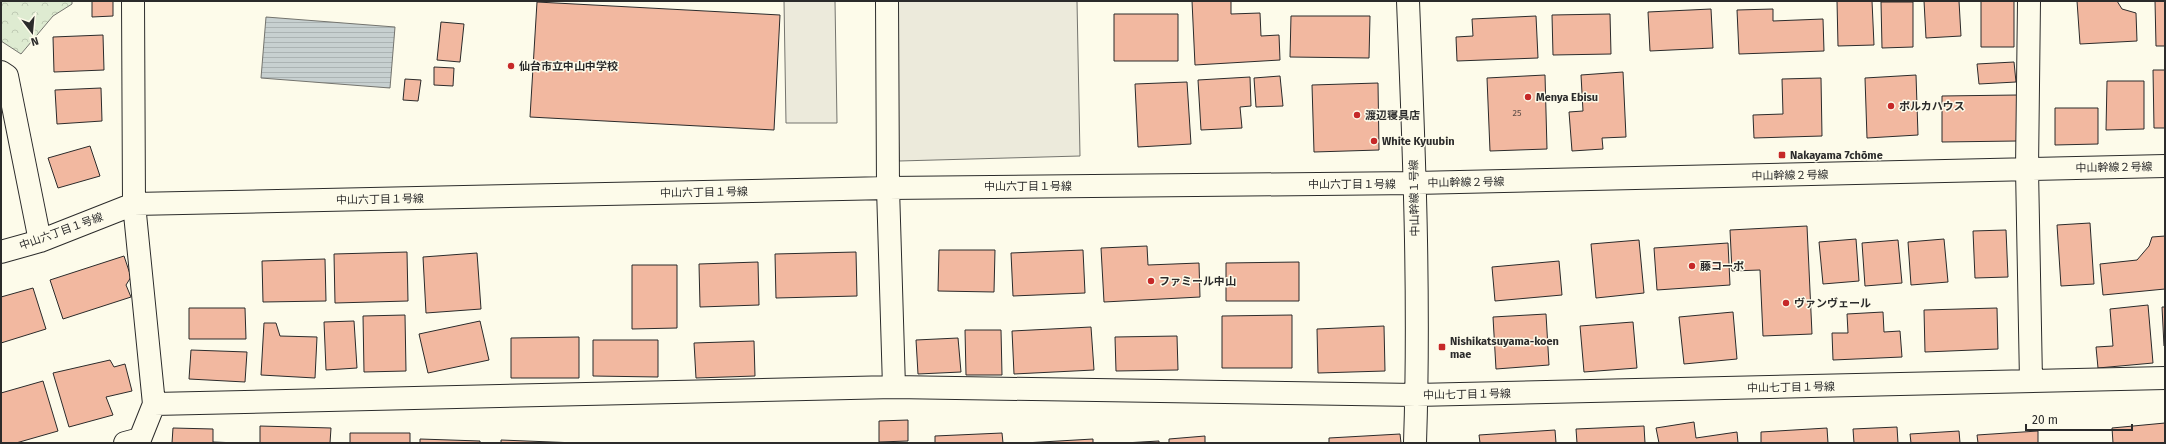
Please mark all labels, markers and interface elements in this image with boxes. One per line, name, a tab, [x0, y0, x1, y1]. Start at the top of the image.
north arrow	[12, 12, 52, 52]
text: N	[29, 34, 40, 48]
place label: 仙台市立中山中学校	[519, 60, 618, 73]
marker: 仙台市立中山中学校	[506, 61, 516, 71]
place label: Menya Ebisu	[1536, 91, 1598, 104]
marker: Menya Ebisu	[1523, 92, 1533, 102]
place label: ポルカハウス	[1899, 100, 1965, 113]
marker: ポルカハウス	[1886, 101, 1896, 111]
house number: 25	[1513, 108, 1522, 118]
place label: 渡辺寝具店	[1365, 109, 1420, 122]
marker: 渡辺寝具店	[1352, 110, 1362, 120]
place label: White Kyuubin	[1382, 135, 1455, 148]
marker: White Kyuubin	[1369, 136, 1379, 146]
place label: Nakayama 7chōme	[1790, 149, 1883, 162]
marker: Nakayama 7chōme	[1777, 150, 1787, 160]
street label: 中山幹線１号線	[1407, 159, 1422, 237]
street label: 中山幹線２号線	[2075, 160, 2153, 175]
street label: 中山幹線２号線	[1751, 168, 1829, 183]
street label: 中山幹線２号線	[1427, 175, 1505, 190]
street label: 中山六丁目１号線	[1308, 178, 1396, 191]
street label: 中山六丁目１号線	[984, 180, 1072, 193]
street label: 中山六丁目１号線	[660, 185, 748, 200]
street label: 中山六丁目１号線	[336, 192, 424, 207]
street label: 中山六丁目１号線	[18, 210, 105, 253]
place label: 藤コーポ	[1700, 260, 1744, 273]
marker: 藤コーポ	[1687, 261, 1697, 271]
place label: ファミール中山	[1159, 275, 1236, 288]
marker: ファミール中山	[1146, 276, 1156, 286]
place label: ヴァンヴェール	[1794, 297, 1871, 310]
marker: ヴァンヴェール	[1781, 298, 1791, 308]
place label: Nishikatsuyama-koen mae	[1450, 335, 1559, 361]
marker: Nishikatsuyama-koen mae	[1437, 342, 1447, 352]
street label: 中山七丁目１号線	[1747, 380, 1835, 395]
street label: 中山七丁目１号線	[1423, 387, 1511, 402]
scale bar	[2026, 406, 2132, 432]
text: 20 m	[2032, 413, 2058, 427]

